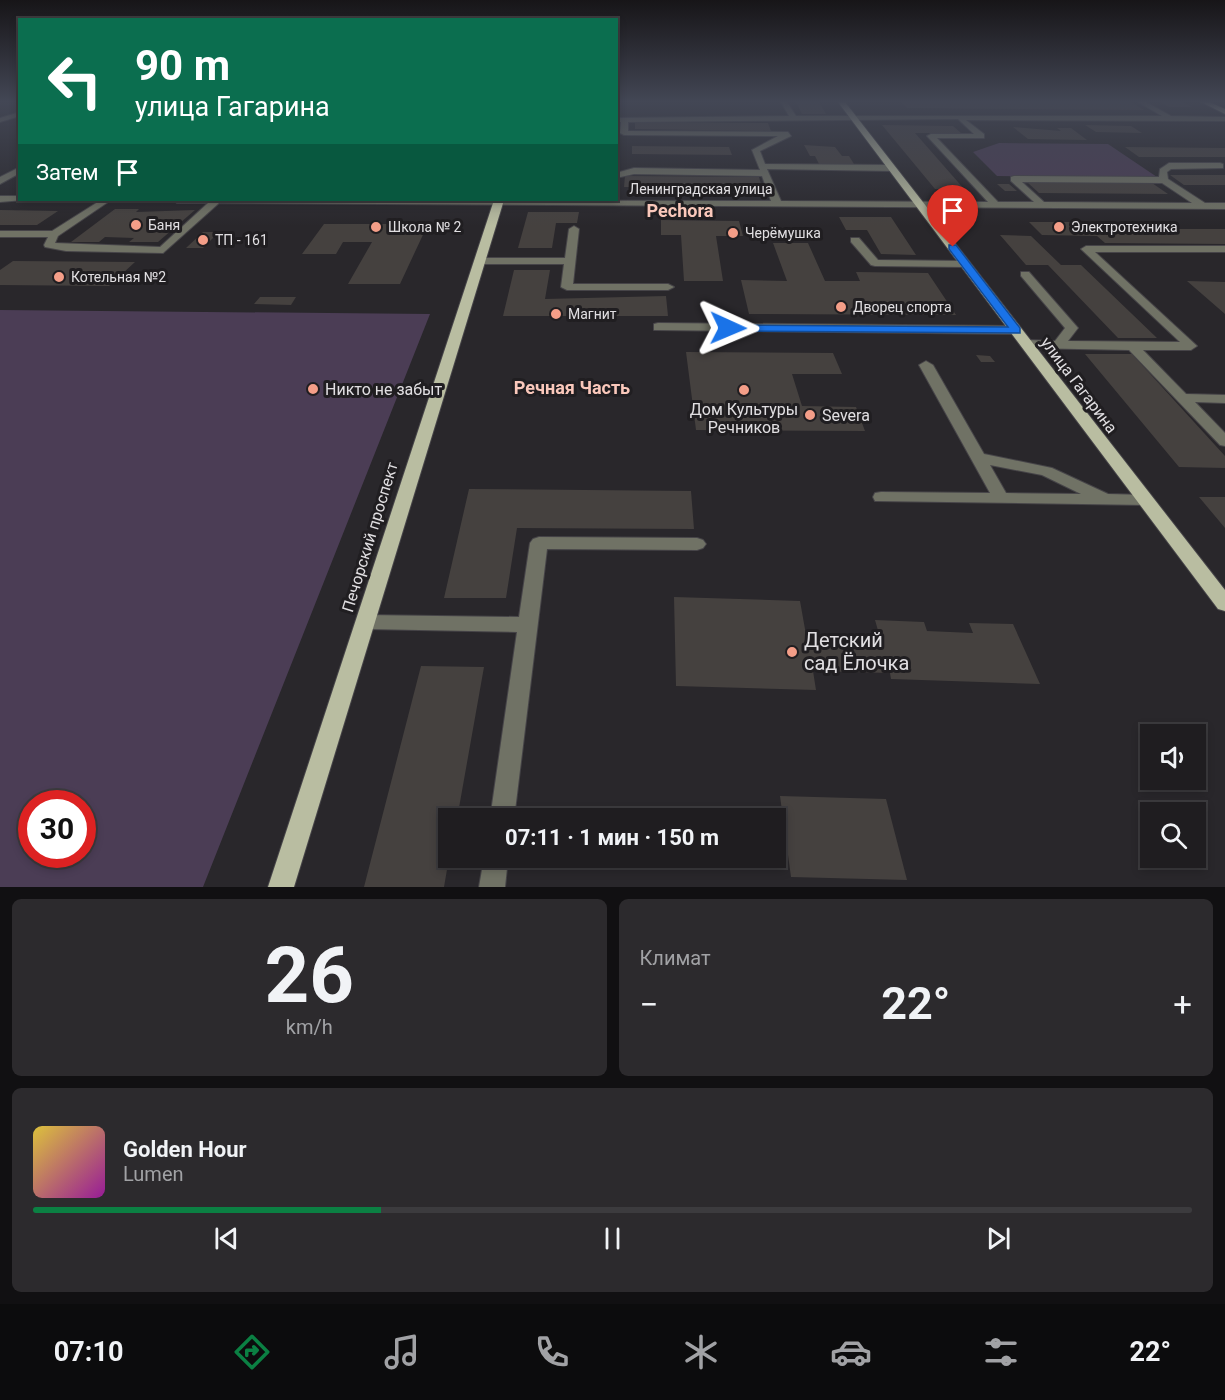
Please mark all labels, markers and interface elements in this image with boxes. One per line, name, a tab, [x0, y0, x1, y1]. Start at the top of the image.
text: 90 m	[135, 41, 230, 90]
icon: left	[36, 42, 114, 120]
text: улица Гагарина	[135, 91, 330, 123]
icon: arrive	[111, 156, 144, 189]
text: Затем	[36, 160, 99, 185]
street label: Ленинградская улица	[629, 181, 773, 197]
pin	[927, 185, 978, 247]
icon: arrive	[936, 194, 969, 227]
district label: Pechora	[647, 200, 714, 221]
place label: Баня	[148, 217, 180, 233]
marker: Баня	[129, 218, 143, 232]
place label: Школа № 2	[388, 219, 462, 235]
place label: Электротехника	[1071, 219, 1178, 235]
marker: Школа № 2	[369, 220, 383, 234]
marker: Электротехника	[1052, 220, 1066, 234]
place label: Черёмушка	[745, 225, 821, 241]
marker: Черёмушка	[726, 226, 740, 240]
place label: ТП - 161	[215, 232, 268, 248]
marker: ТП - 161	[196, 233, 210, 247]
place label: Котельная №2	[71, 269, 166, 285]
marker: Котельная №2	[52, 270, 66, 284]
position arrow	[696, 296, 760, 360]
place label: Дворец спорта	[853, 299, 952, 315]
marker: Дворец спорта	[834, 300, 848, 314]
place label: Магнит	[568, 306, 617, 322]
marker: Магнит	[549, 307, 563, 321]
street label: улица Гагарина	[1037, 333, 1121, 437]
district label: Речная Часть	[514, 377, 630, 398]
place label: Никто не забыт	[325, 380, 443, 399]
marker: Никто не забыт	[306, 382, 320, 396]
marker: Дом Культуры Речников	[737, 383, 751, 397]
place label: Дом Культуры Речников	[690, 400, 798, 437]
place label: Severa	[822, 406, 870, 425]
marker: Severa	[803, 408, 817, 422]
street label: Печорский проспект	[338, 459, 402, 614]
place label: Детский сад Ёлочка	[804, 628, 909, 675]
marker: Детский сад Ёлочка	[785, 645, 799, 659]
map controls	[1140, 724, 1206, 868]
button: sound	[1140, 724, 1206, 790]
speed limit sign: 30	[18, 790, 96, 868]
button: search	[1140, 802, 1206, 868]
text: 07:11 · 1 мин · 150 m	[505, 825, 719, 850]
text: 26	[264, 930, 354, 1021]
text: Климат	[640, 946, 711, 970]
text: 22°	[881, 977, 950, 1030]
text: −	[640, 985, 658, 1024]
text: +	[1173, 985, 1192, 1024]
text: km/h	[286, 1015, 333, 1039]
text: Golden Hour	[123, 1137, 247, 1162]
text: Lumen	[123, 1162, 184, 1186]
icon: previous	[210, 1222, 243, 1255]
icon: pause	[596, 1222, 629, 1255]
icon: next	[982, 1222, 1015, 1255]
icon: directions	[231, 1331, 273, 1373]
icon: music	[381, 1331, 423, 1373]
icon: phone	[531, 1331, 573, 1373]
icon: climate	[680, 1331, 722, 1373]
icon: car	[830, 1331, 872, 1373]
icon: filters	[980, 1331, 1022, 1373]
text: 07:10	[54, 1336, 123, 1368]
text: 22°	[1130, 1336, 1171, 1368]

